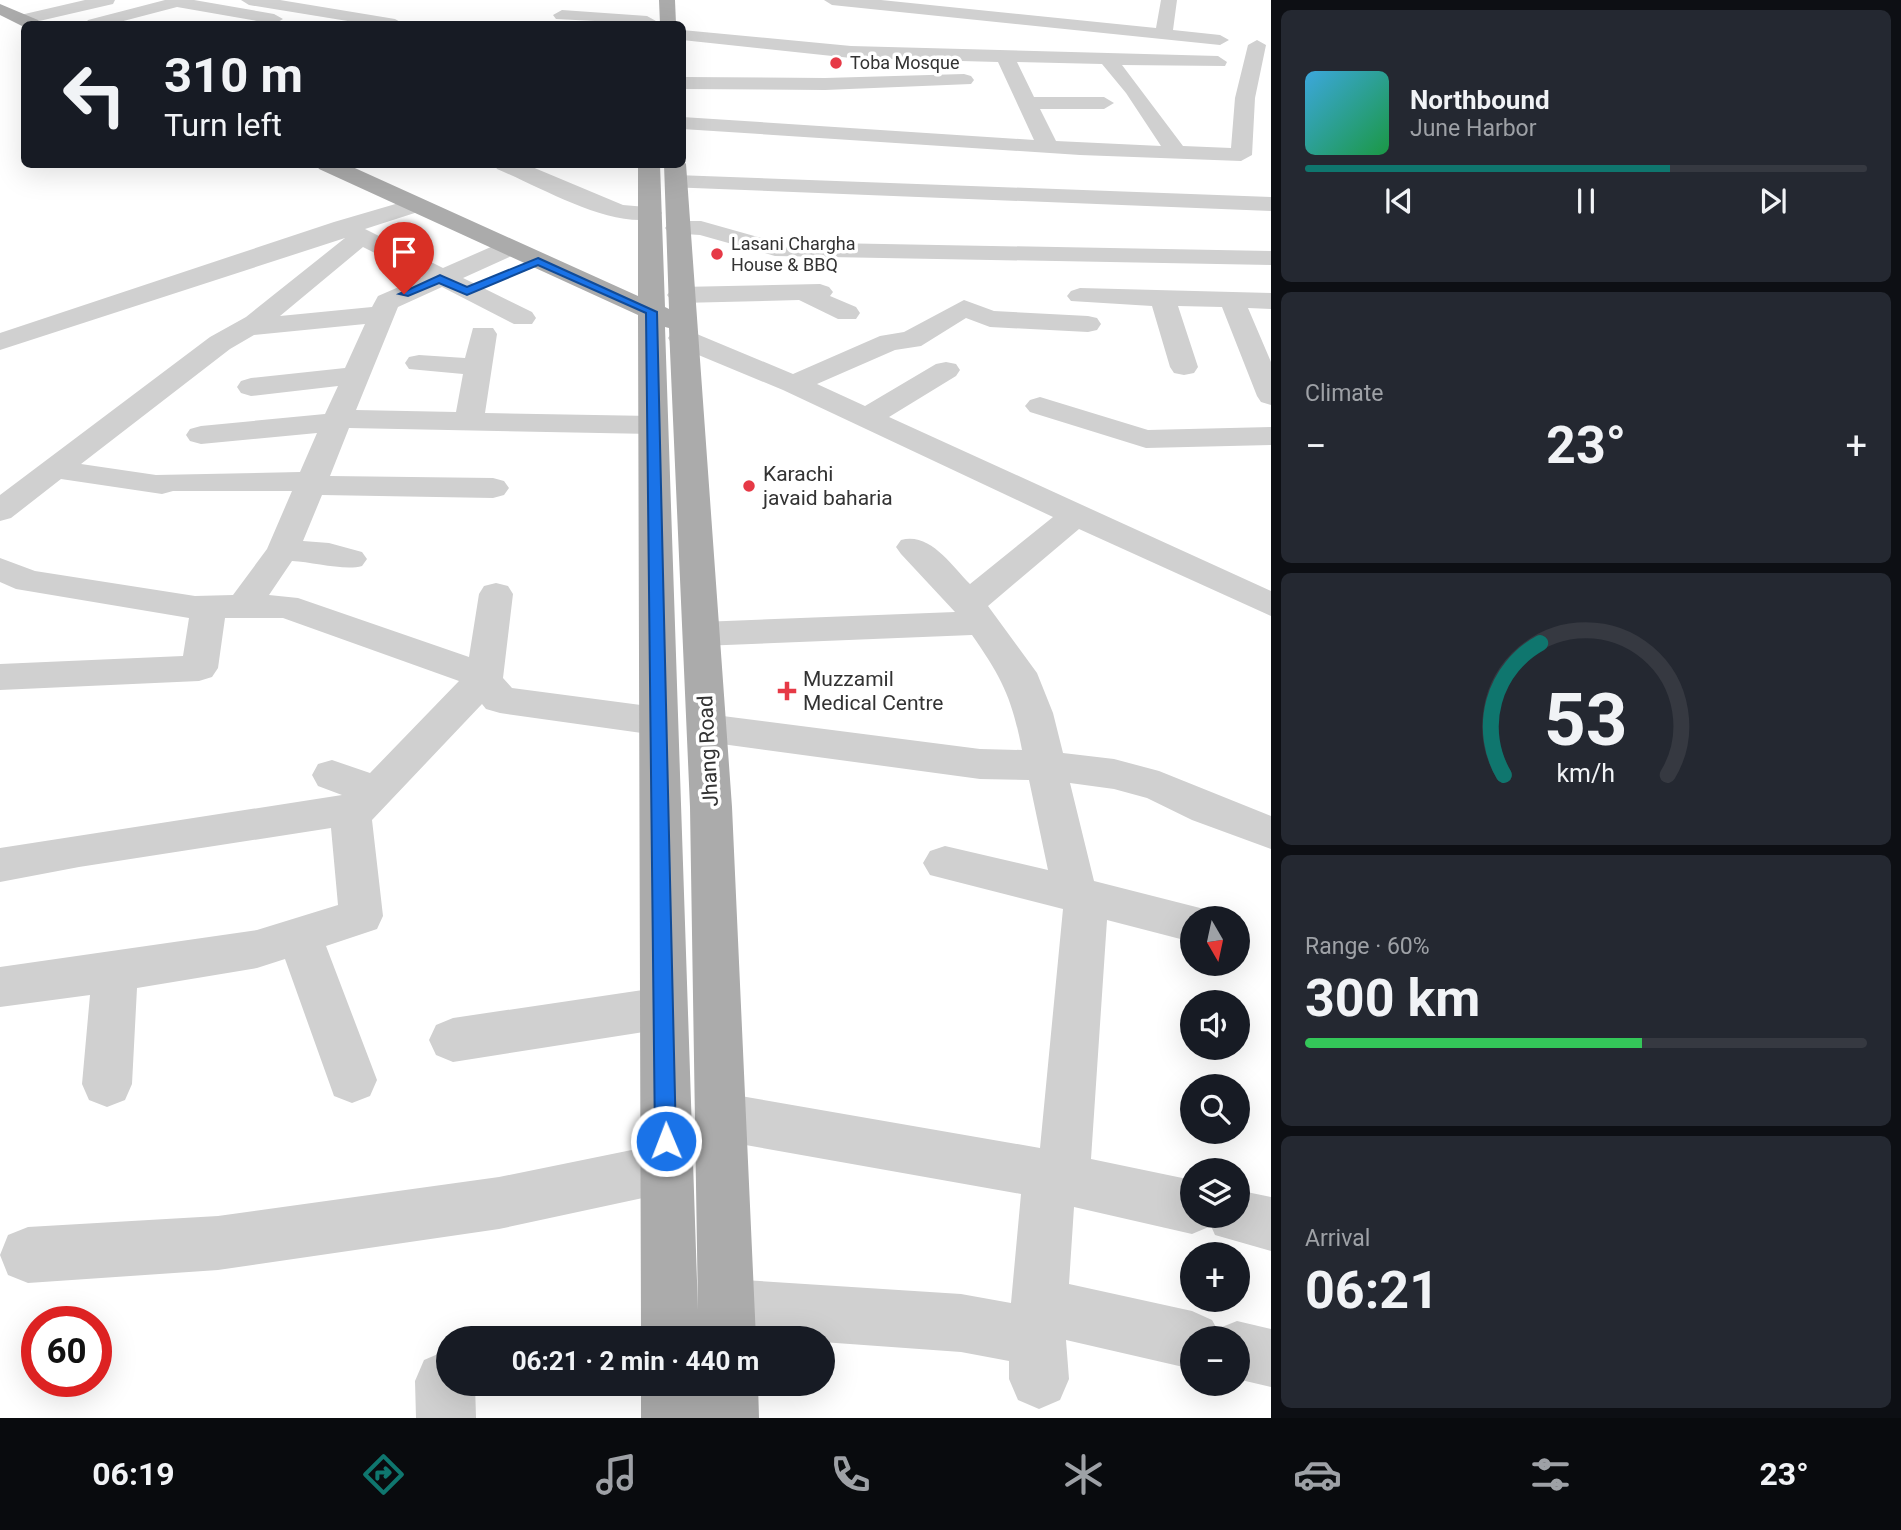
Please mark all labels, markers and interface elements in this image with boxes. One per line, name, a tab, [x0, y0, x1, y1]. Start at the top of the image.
text: 310 m	[164, 47, 303, 104]
icon: left	[49, 49, 140, 140]
place label: Toba Mosque	[850, 52, 959, 73]
marker: Toba Mosque	[828, 55, 844, 71]
text: Northbound	[1410, 85, 1550, 115]
text: Turn left	[164, 106, 282, 144]
text: June Harbor	[1410, 115, 1537, 142]
icon: previous	[1380, 182, 1418, 220]
icon: pause	[1567, 182, 1605, 220]
icon: next	[1754, 182, 1792, 220]
pin	[374, 222, 434, 294]
icon: arrive	[385, 233, 423, 271]
place label: Lasani Chargha House & BBQ	[731, 233, 856, 275]
marker: Lasani Chargha House & BBQ	[709, 246, 725, 262]
text: Climate	[1305, 380, 1384, 407]
text: 23°	[1546, 415, 1626, 476]
text: −	[1305, 424, 1327, 468]
text: +	[1845, 424, 1867, 468]
place label: Karachi javaid baharia	[762, 462, 893, 510]
marker: Karachi javaid baharia	[741, 478, 757, 494]
place label: Muzzamil Medical Centre	[803, 667, 943, 715]
text: 53	[1544, 677, 1628, 763]
marker: Muzzamil Medical Centre	[777, 681, 797, 701]
street label: Jhang Road	[693, 695, 723, 807]
text: km/h	[1557, 759, 1615, 788]
north arrow	[1180, 906, 1250, 976]
map controls	[1180, 906, 1250, 1396]
text: Range · 60%	[1305, 933, 1430, 960]
text: 300 km	[1305, 968, 1480, 1029]
button: sound	[1180, 990, 1250, 1060]
button: search	[1180, 1074, 1250, 1144]
position arrow	[629, 1104, 703, 1178]
button: layers	[1180, 1158, 1250, 1228]
text: Arrival	[1305, 1225, 1370, 1252]
button: +	[1180, 1242, 1250, 1312]
text: 06:21	[1305, 1260, 1439, 1321]
speed limit sign: 60	[21, 1306, 112, 1397]
button: −	[1180, 1326, 1250, 1396]
text: 06:21 · 2 min · 440 m	[512, 1346, 759, 1376]
icon: directions	[359, 1450, 408, 1499]
icon: music	[592, 1450, 641, 1499]
icon: phone	[826, 1450, 875, 1499]
icon: climate	[1059, 1450, 1108, 1499]
icon: car	[1293, 1450, 1342, 1499]
icon: filters	[1526, 1450, 1575, 1499]
text: 06:19	[92, 1455, 175, 1493]
text: 23°	[1760, 1455, 1809, 1493]

